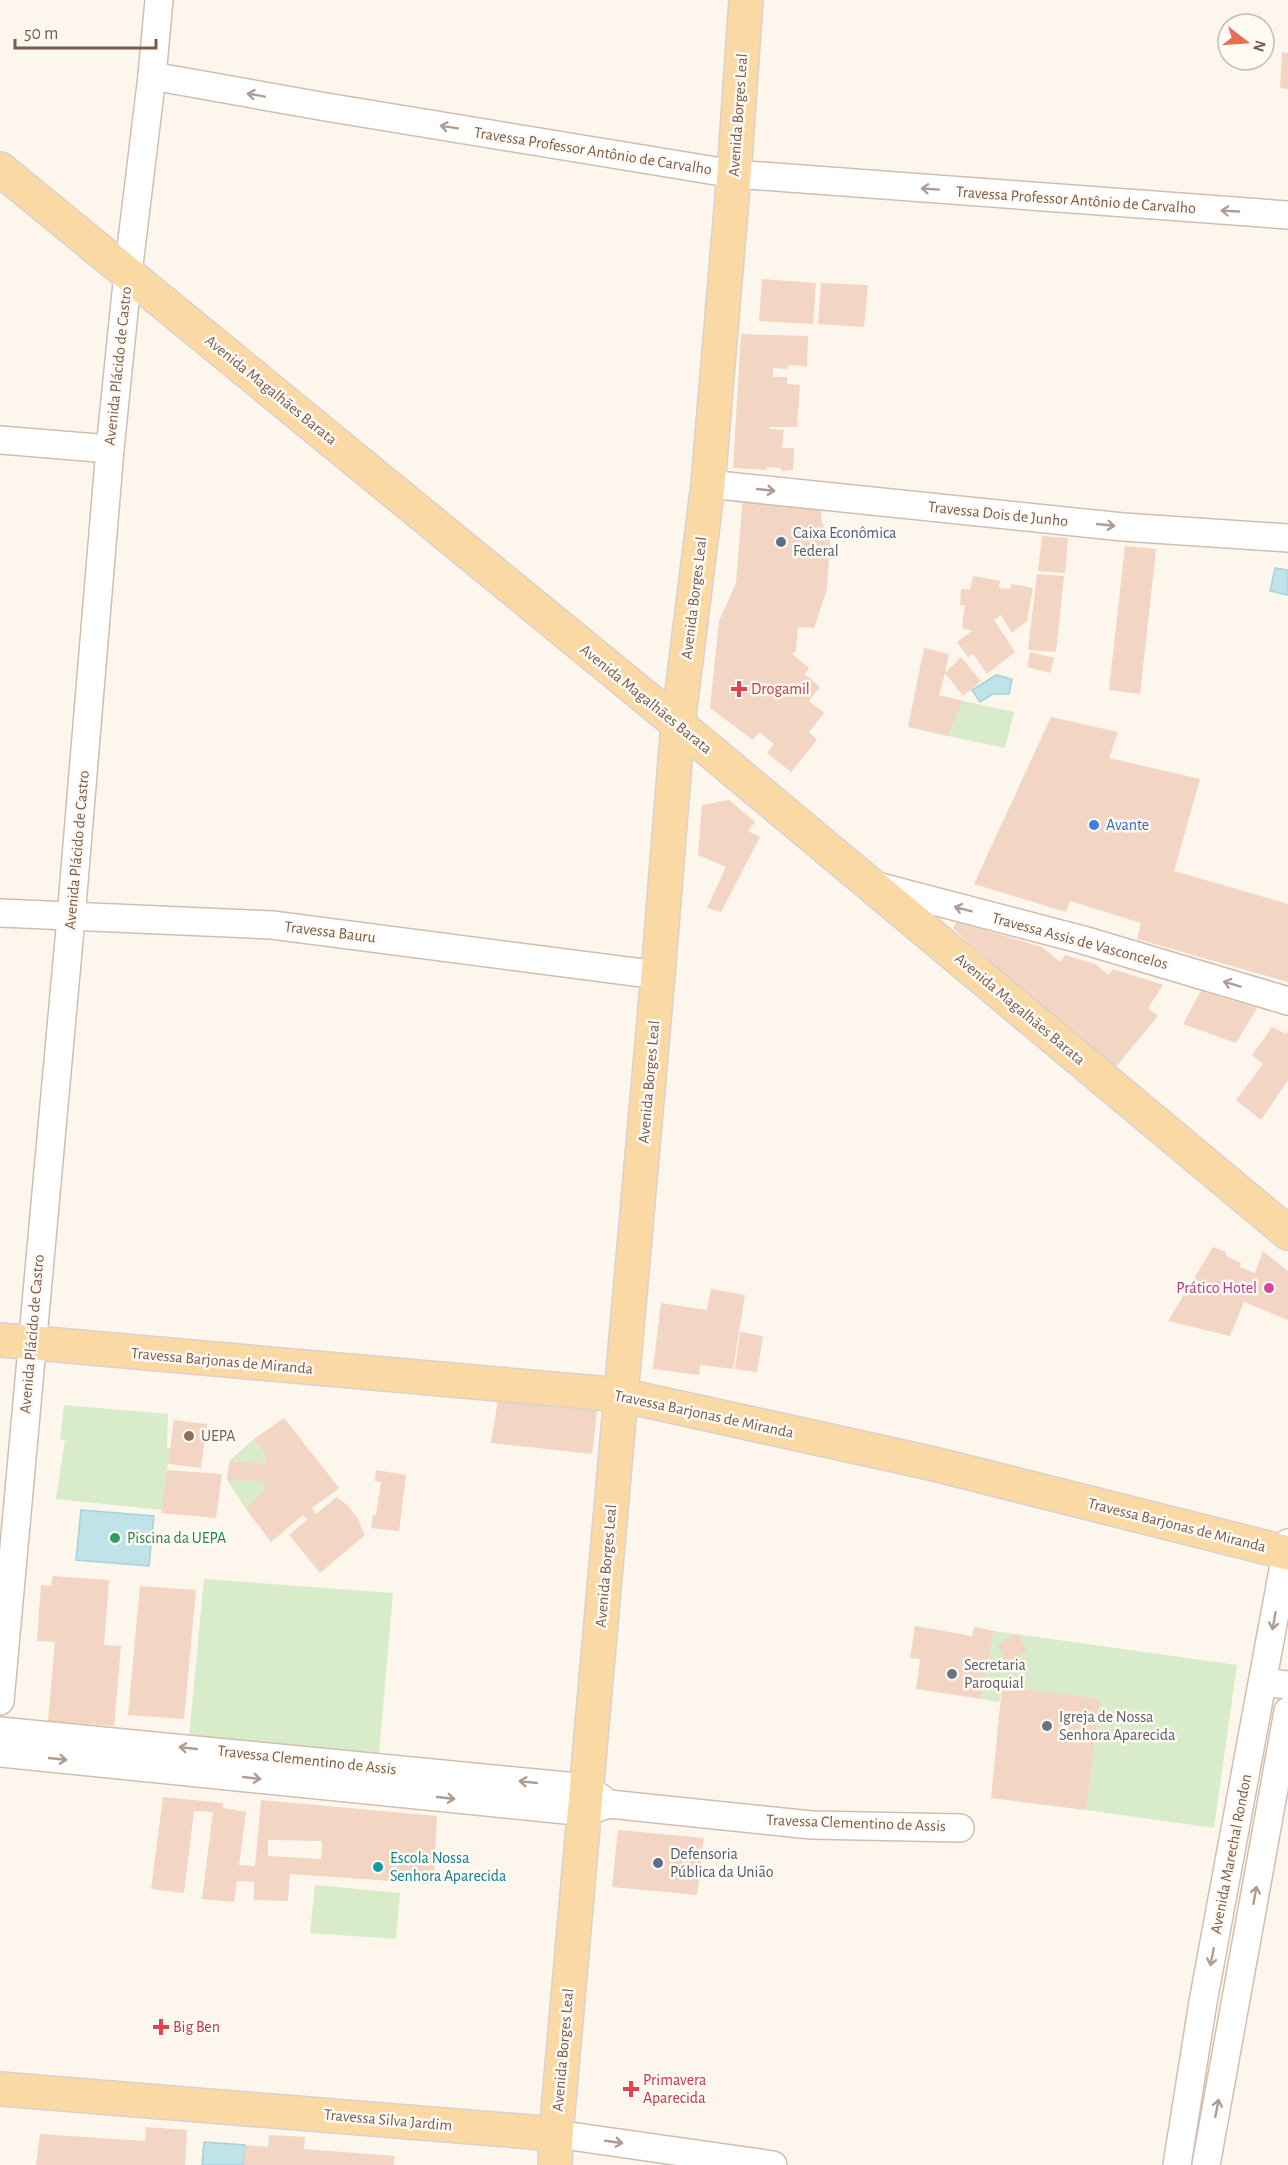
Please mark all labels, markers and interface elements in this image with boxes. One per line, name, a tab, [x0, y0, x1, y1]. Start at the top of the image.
scale bar	[15, 12, 156, 50]
north arrow	[1216, 12, 1276, 72]
text: 50 m	[24, 25, 58, 43]
text: N	[1250, 38, 1269, 54]
street label: Avenida Borges Leal	[726, 53, 750, 177]
one-way arrow	[247, 89, 267, 100]
one-way arrow	[439, 122, 459, 133]
street label: Travessa Professor Antônio de Carvalho	[473, 124, 713, 178]
one-way arrow	[921, 183, 941, 194]
street label: Travessa Professor Antônio de Carvalho	[955, 184, 1197, 216]
one-way arrow	[1220, 206, 1240, 217]
street label: Avenida Plácido de Castro	[102, 286, 134, 446]
street label: Avenida Magalhães Barata	[202, 332, 340, 448]
one-way arrow	[756, 485, 775, 496]
street label: Travessa Dois de Junho	[927, 499, 1069, 529]
one-way arrow	[1096, 520, 1116, 531]
place label: Caixa Econômica Federal	[793, 525, 896, 559]
marker: Caixa Econômica Federal	[774, 535, 788, 549]
street label: Avenida Borges Leal	[679, 536, 709, 660]
street label: Avenida Magalhães Barata	[577, 641, 715, 757]
place label: Drogamil	[751, 681, 810, 697]
marker: Drogamil	[732, 682, 746, 696]
street label: Avenida Plácido de Castro	[62, 770, 92, 930]
place label: Avante	[1106, 817, 1149, 833]
marker: Avante	[1087, 818, 1101, 832]
one-way arrow	[954, 903, 973, 915]
street label: Travessa Assis de Vasconcelos	[990, 910, 1170, 972]
street label: Travessa Bauru	[283, 918, 377, 946]
street label: Avenida Magalhães Barata	[952, 950, 1088, 1068]
one-way arrow	[1223, 978, 1242, 989]
street label: Avenida Borges Leal	[636, 1020, 662, 1144]
street label: Avenida Plácido de Castro	[17, 1254, 47, 1414]
place label: Prático Hotel	[1176, 1280, 1257, 1296]
marker: Prático Hotel	[1262, 1281, 1276, 1295]
street label: Travessa Barjonas de Miranda	[130, 1345, 314, 1378]
street label: Travessa Barjonas de Miranda	[613, 1387, 795, 1442]
place label: UEPA	[201, 1428, 236, 1444]
marker: UEPA	[182, 1429, 196, 1443]
street label: Travessa Barjonas de Miranda	[1086, 1495, 1268, 1556]
street label: Avenida Borges Leal	[593, 1504, 619, 1628]
place label: Piscina da UEPA	[127, 1530, 226, 1546]
marker: Piscina da UEPA	[108, 1531, 122, 1545]
one-way arrow	[1268, 1611, 1279, 1630]
place label: Secretaria Paroquial	[964, 1657, 1026, 1691]
marker: Secretaria Paroquial	[945, 1667, 959, 1681]
place label: Igreja de Nossa Senhora Aparecida	[1059, 1709, 1175, 1743]
marker: Igreja de Nossa Senhora Aparecida	[1040, 1719, 1054, 1733]
one-way arrow	[179, 1742, 199, 1753]
street label: Travessa Clementino de Assis	[217, 1743, 397, 1777]
one-way arrow	[48, 1754, 68, 1765]
one-way arrow	[242, 1773, 262, 1784]
street label: Avenida Marechal Rondon	[1208, 1773, 1254, 1935]
one-way arrow	[519, 1776, 539, 1787]
one-way arrow	[436, 1793, 456, 1804]
street label: Travessa Clementino de Assis	[766, 1812, 946, 1834]
place label: Defensoria Pública da União	[670, 1846, 774, 1880]
place label: Escola Nossa Senhora Aparecida	[390, 1850, 506, 1884]
marker: Defensoria Pública da União	[651, 1856, 665, 1870]
marker: Escola Nossa Senhora Aparecida	[371, 1860, 385, 1874]
one-way arrow	[1250, 1886, 1261, 1905]
one-way arrow	[1206, 1947, 1217, 1967]
street label: Avenida Borges Leal	[550, 1988, 576, 2112]
place label: Big Ben	[173, 2019, 220, 2035]
marker: Big Ben	[154, 2020, 168, 2034]
place label: Primavera Aparecida	[643, 2072, 706, 2106]
marker: Primavera Aparecida	[624, 2082, 638, 2096]
one-way arrow	[1212, 2098, 1223, 2118]
street label: Travessa Silva Jardim	[323, 2106, 453, 2134]
one-way arrow	[603, 2137, 623, 2148]

